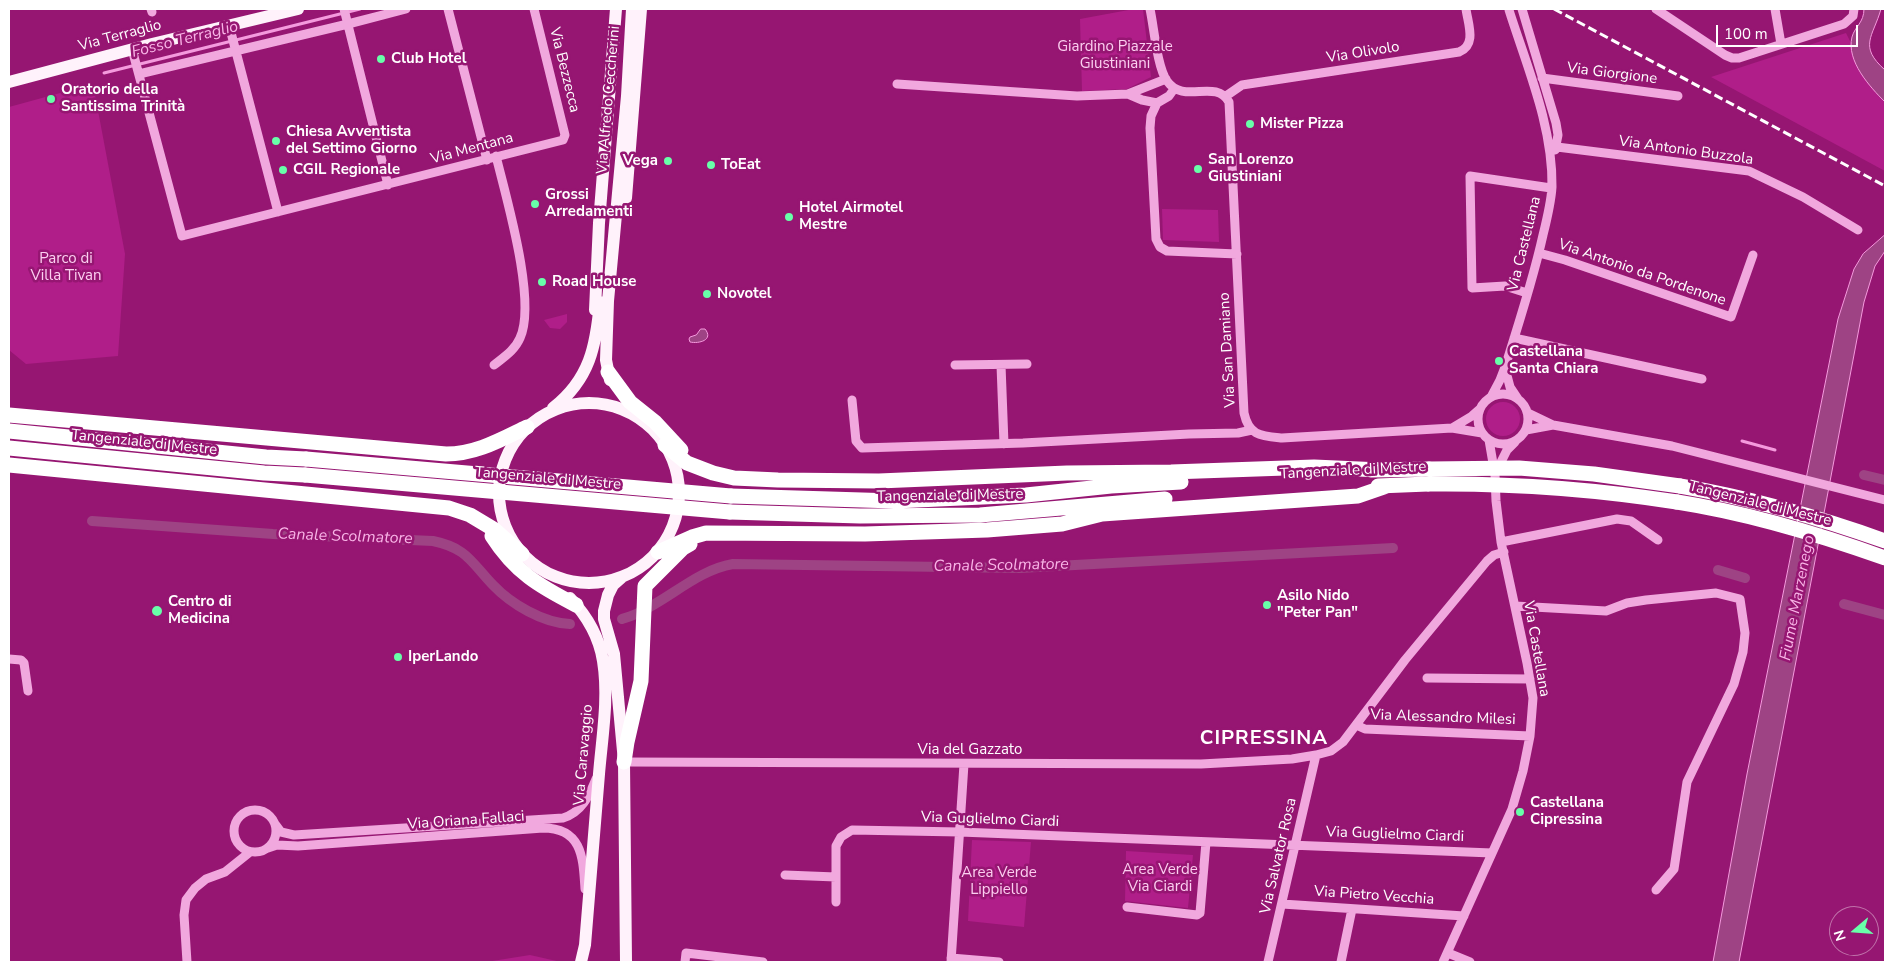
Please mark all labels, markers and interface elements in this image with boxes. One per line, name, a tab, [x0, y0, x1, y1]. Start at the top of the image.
scale bar	[1719, 15, 1862, 47]
street label: Via Terraglio	[77, 16, 163, 56]
water label: Fosso Terraglio	[130, 17, 240, 63]
text: 100 m	[1724, 24, 1768, 44]
street label: Via Alfredo Ceccherini	[594, 25, 624, 175]
street label: Via Bezzecca	[545, 26, 583, 114]
park label: Giardino Piazzale Giustiniani	[1057, 38, 1173, 73]
street label: Via Olivolo	[1325, 38, 1401, 68]
place label: Club Hotel	[391, 50, 466, 68]
marker: Club Hotel	[375, 53, 387, 65]
street label: Via Giorgione	[1566, 60, 1658, 88]
place label: Oratorio della Santissima Trinità	[61, 81, 185, 116]
marker: Oratorio della Santissima Trinità	[45, 93, 57, 105]
place label: Mister Pizza	[1260, 115, 1344, 133]
marker: Mister Pizza	[1244, 118, 1256, 130]
place label: Chiesa Avventista del Settimo Giorno	[286, 123, 417, 158]
street label: Via Mentana	[429, 129, 515, 169]
street label: Via Antonio Buzzola	[1618, 133, 1754, 169]
marker: Chiesa Avventista del Settimo Giorno	[270, 135, 282, 147]
place label: San Lorenzo Giustiniani	[1208, 151, 1294, 186]
place label: Vega	[623, 152, 658, 170]
marker: Vega	[662, 155, 674, 167]
place label: ToEat	[721, 156, 761, 174]
marker: ToEat	[705, 159, 717, 171]
place label: CGIL Regionale	[293, 161, 400, 179]
marker: San Lorenzo Giustiniani	[1192, 163, 1204, 175]
marker: CGIL Regionale	[277, 164, 289, 176]
place label: Grossi Arredamenti	[545, 186, 633, 221]
street label: Via Castellana	[1505, 195, 1545, 293]
marker: Grossi Arredamenti	[529, 198, 541, 210]
place label: Hotel Airmotel Mestre	[799, 199, 903, 234]
marker: Hotel Airmotel Mestre	[783, 211, 795, 223]
street label: Via Antonio da Pordenone	[1556, 236, 1728, 310]
park label: Parco di Villa Tivan	[30, 250, 102, 285]
place label: Road House	[552, 273, 636, 291]
marker: Road House	[536, 276, 548, 288]
place label: Novotel	[717, 285, 772, 303]
marker: Novotel	[701, 288, 713, 300]
street label: Via San Damiano	[1216, 292, 1240, 408]
place label: Castellana Santa Chiara	[1509, 343, 1598, 378]
marker: Castellana Santa Chiara	[1493, 355, 1505, 367]
street label: Tangenziale di Mestre	[70, 426, 218, 460]
street label: Tangenziale di Mestre	[1279, 458, 1427, 484]
street label: Tangenziale di Mestre	[474, 464, 622, 494]
street label: Tangenziale di Mestre	[1687, 478, 1833, 530]
street label: Tangenziale di Mestre	[876, 486, 1024, 506]
water label: Canale Scolmatore	[277, 525, 413, 549]
water label: Fiume Marzenego	[1776, 534, 1820, 662]
water label: Canale Scolmatore	[933, 555, 1069, 577]
place label: Asilo Nido "Peter Pan"	[1277, 587, 1358, 622]
place label: Centro di Medicina	[168, 593, 232, 628]
marker: Asilo Nido "Peter Pan"	[1261, 599, 1273, 611]
street label: Via Castellana	[1519, 600, 1553, 698]
marker: Centro di Medicina	[150, 604, 164, 618]
place label: IperLando	[408, 648, 478, 666]
marker: IperLando	[392, 651, 404, 663]
street label: Via Caravaggio	[571, 704, 597, 806]
street label: Via Alessandro Milesi	[1370, 706, 1516, 730]
district label: CIPRESSINA	[1199, 727, 1329, 751]
street label: Via del Gazzato	[918, 741, 1022, 759]
place label: Castellana Cipressina	[1530, 794, 1604, 829]
street label: Via Salvator Rosa	[1257, 796, 1301, 916]
marker: Castellana Cipressina	[1514, 806, 1526, 818]
street label: Via Oriana Fallaci	[407, 808, 525, 834]
street label: Via Guglielmo Ciardi	[921, 809, 1059, 831]
street label: Via Guglielmo Ciardi	[1326, 824, 1464, 846]
park label: Area Verde Via Ciardi	[1122, 861, 1198, 896]
park label: Area Verde Lippiello	[961, 864, 1037, 899]
street label: Via Pietro Vecchia	[1313, 883, 1435, 909]
north arrow	[1829, 906, 1879, 956]
text: N	[1830, 928, 1851, 943]

